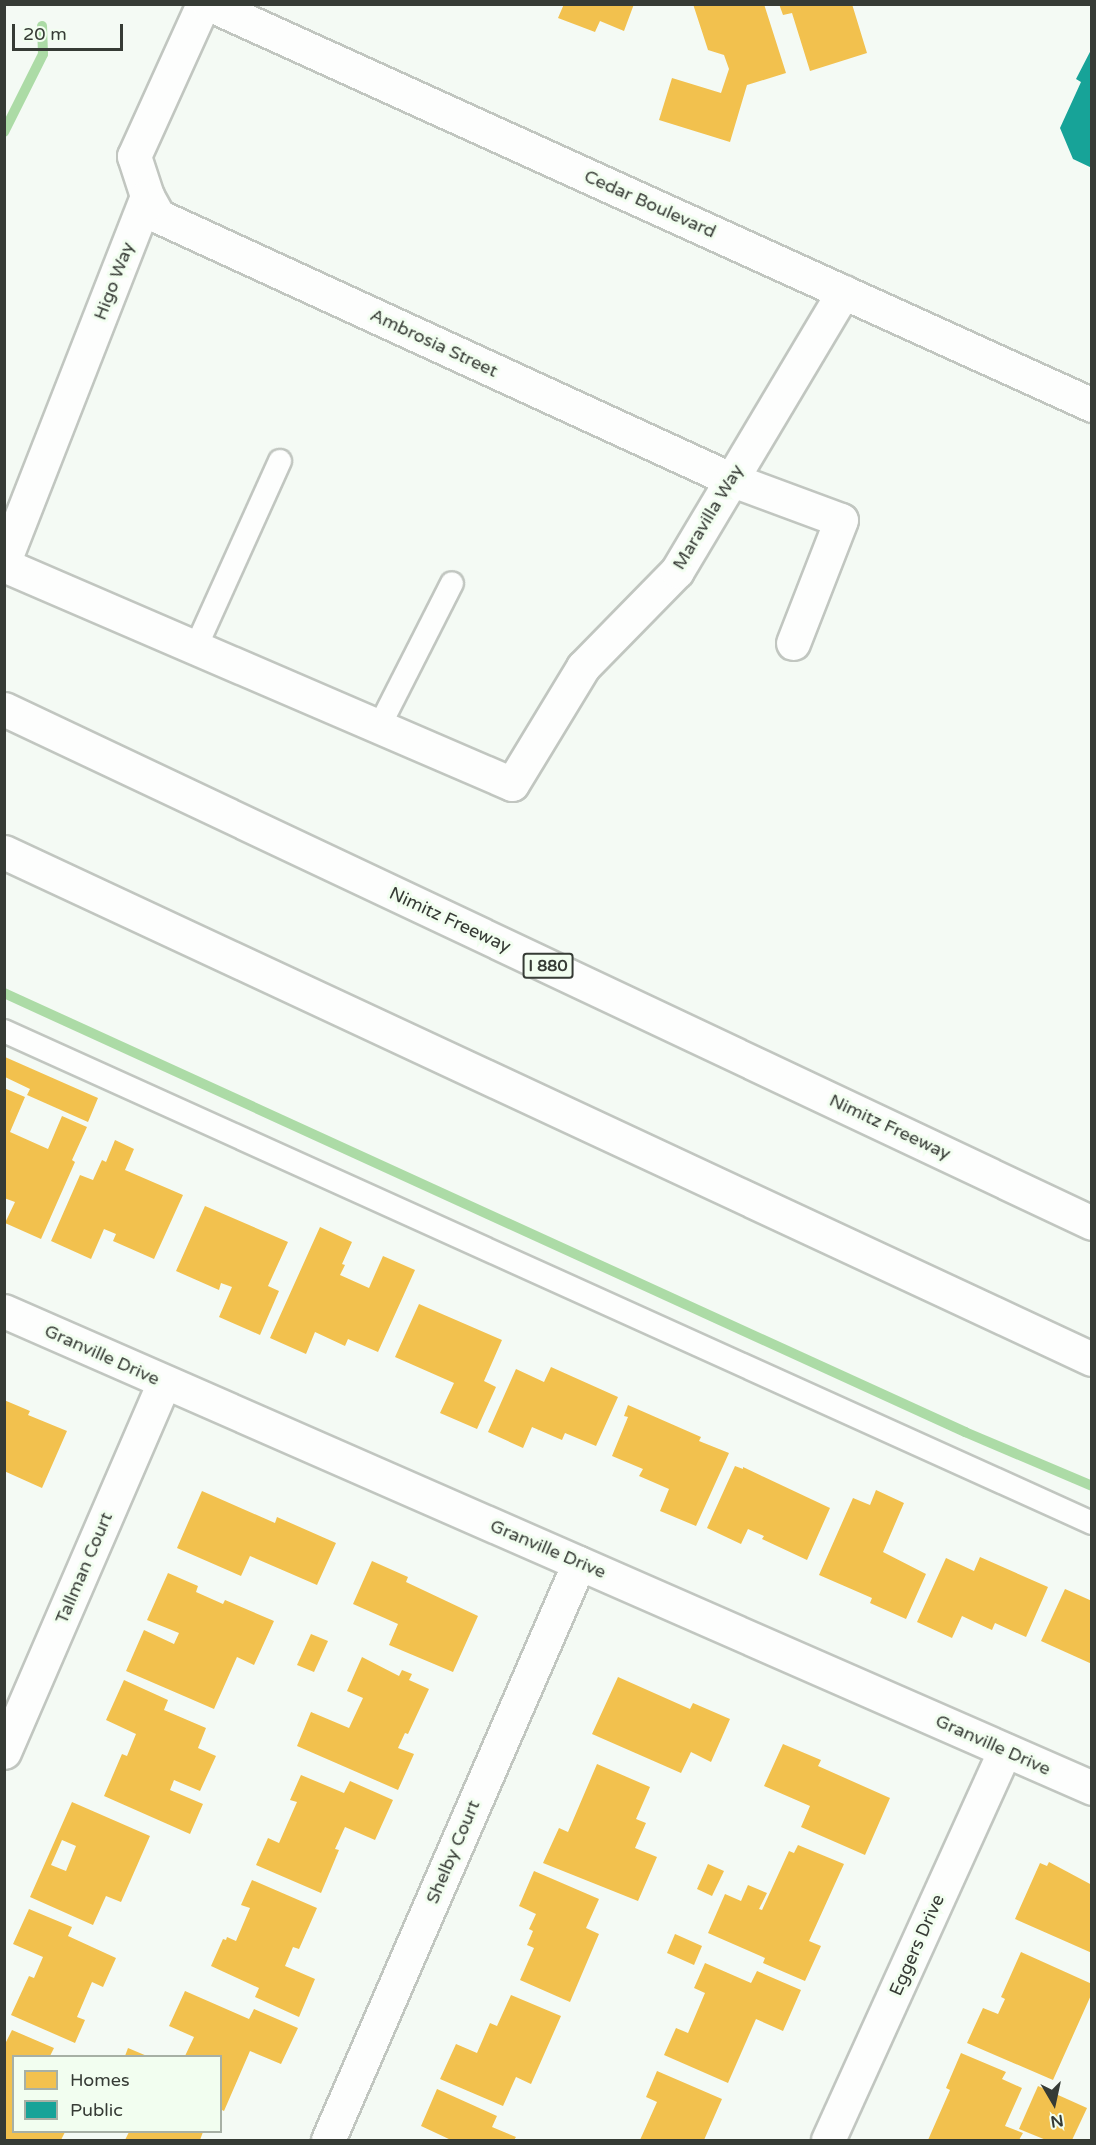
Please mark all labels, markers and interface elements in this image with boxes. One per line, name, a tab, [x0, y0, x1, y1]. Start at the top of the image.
scale bar	[15, 12, 126, 50]
text: 20 m	[23, 23, 67, 45]
street label: Cedar Boulevard	[581, 165, 719, 243]
street label: Higo Way	[89, 239, 139, 323]
street label: Ambrosia Street	[367, 304, 501, 382]
street label: Maravilla Way	[668, 460, 748, 574]
street label: Nimitz Freeway	[386, 882, 514, 958]
road number: I 880	[522, 953, 574, 979]
street label: Nimitz Freeway	[826, 1089, 954, 1165]
street label: Granville Drive	[41, 1320, 163, 1390]
street label: Tallman Court	[51, 1509, 117, 1627]
street label: Granville Drive	[487, 1515, 609, 1583]
street label: Granville Drive	[932, 1710, 1054, 1780]
street label: Shelby Court	[422, 1797, 484, 1907]
street label: Eggers Drive	[885, 1891, 949, 1999]
legend	[12, 2055, 222, 2133]
text: Homes	[70, 2069, 130, 2091]
north arrow	[1024, 2073, 1084, 2133]
text: Public	[70, 2099, 123, 2121]
text: N	[1049, 2110, 1065, 2132]

